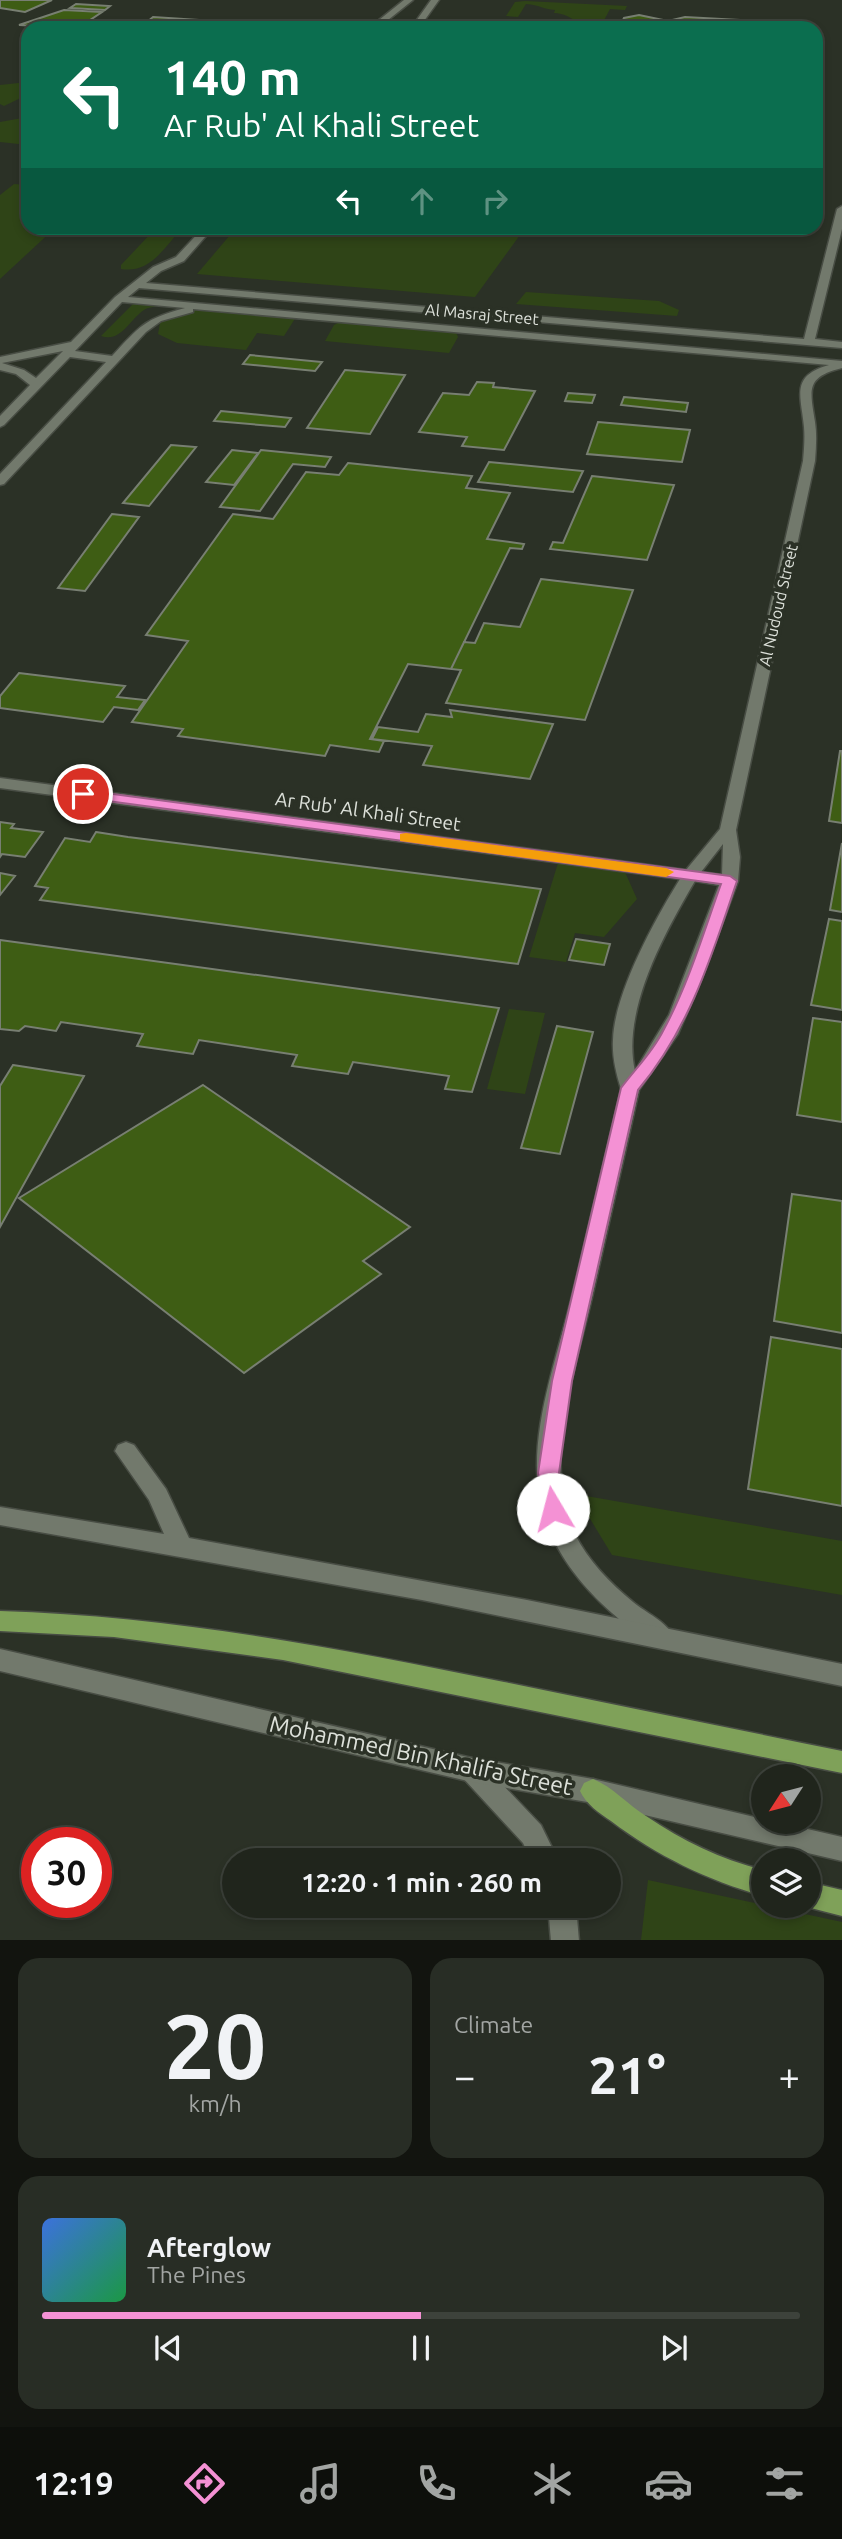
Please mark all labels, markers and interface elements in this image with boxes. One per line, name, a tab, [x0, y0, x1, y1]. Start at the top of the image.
icon: left	[49, 49, 140, 140]
text: 140 m	[164, 49, 301, 104]
text: Ar Rub' Al Khali Street	[164, 107, 479, 143]
icon: left	[330, 182, 368, 220]
icon: ahead	[403, 182, 441, 220]
icon: right	[476, 182, 514, 220]
street label: Al Masraj Street	[425, 300, 540, 328]
street label: Al Nudoud Street	[755, 542, 801, 668]
pin	[53, 764, 113, 824]
icon: arrive	[64, 775, 102, 813]
street label: Ar Rub' Al Khali Street	[274, 787, 463, 835]
position arrow	[516, 1472, 590, 1546]
street label: Mohammed Bin Khalifa Street	[267, 1711, 575, 1799]
north arrow	[751, 1764, 821, 1834]
map controls	[751, 1764, 821, 1918]
speed limit sign: 30	[21, 1827, 112, 1918]
button: layers	[751, 1848, 821, 1918]
text: 12:20 · 1 min · 260 m	[301, 1868, 542, 1897]
text: 20	[164, 1994, 266, 2096]
text: Climate	[454, 2012, 533, 2037]
text: 21°	[588, 2046, 666, 2104]
text: −	[454, 2055, 475, 2097]
text: +	[779, 2055, 800, 2097]
text: km/h	[188, 2091, 242, 2116]
text: Afterglow	[147, 2233, 271, 2262]
text: The Pines	[147, 2262, 246, 2287]
icon: previous	[149, 2329, 187, 2367]
icon: pause	[402, 2329, 440, 2367]
icon: next	[655, 2329, 693, 2367]
icon: directions	[180, 2459, 229, 2508]
icon: music	[296, 2459, 345, 2508]
icon: phone	[412, 2459, 461, 2508]
icon: climate	[528, 2459, 577, 2508]
icon: car	[644, 2459, 693, 2508]
icon: filters	[760, 2459, 809, 2508]
text: 12:19	[33, 2465, 114, 2501]

